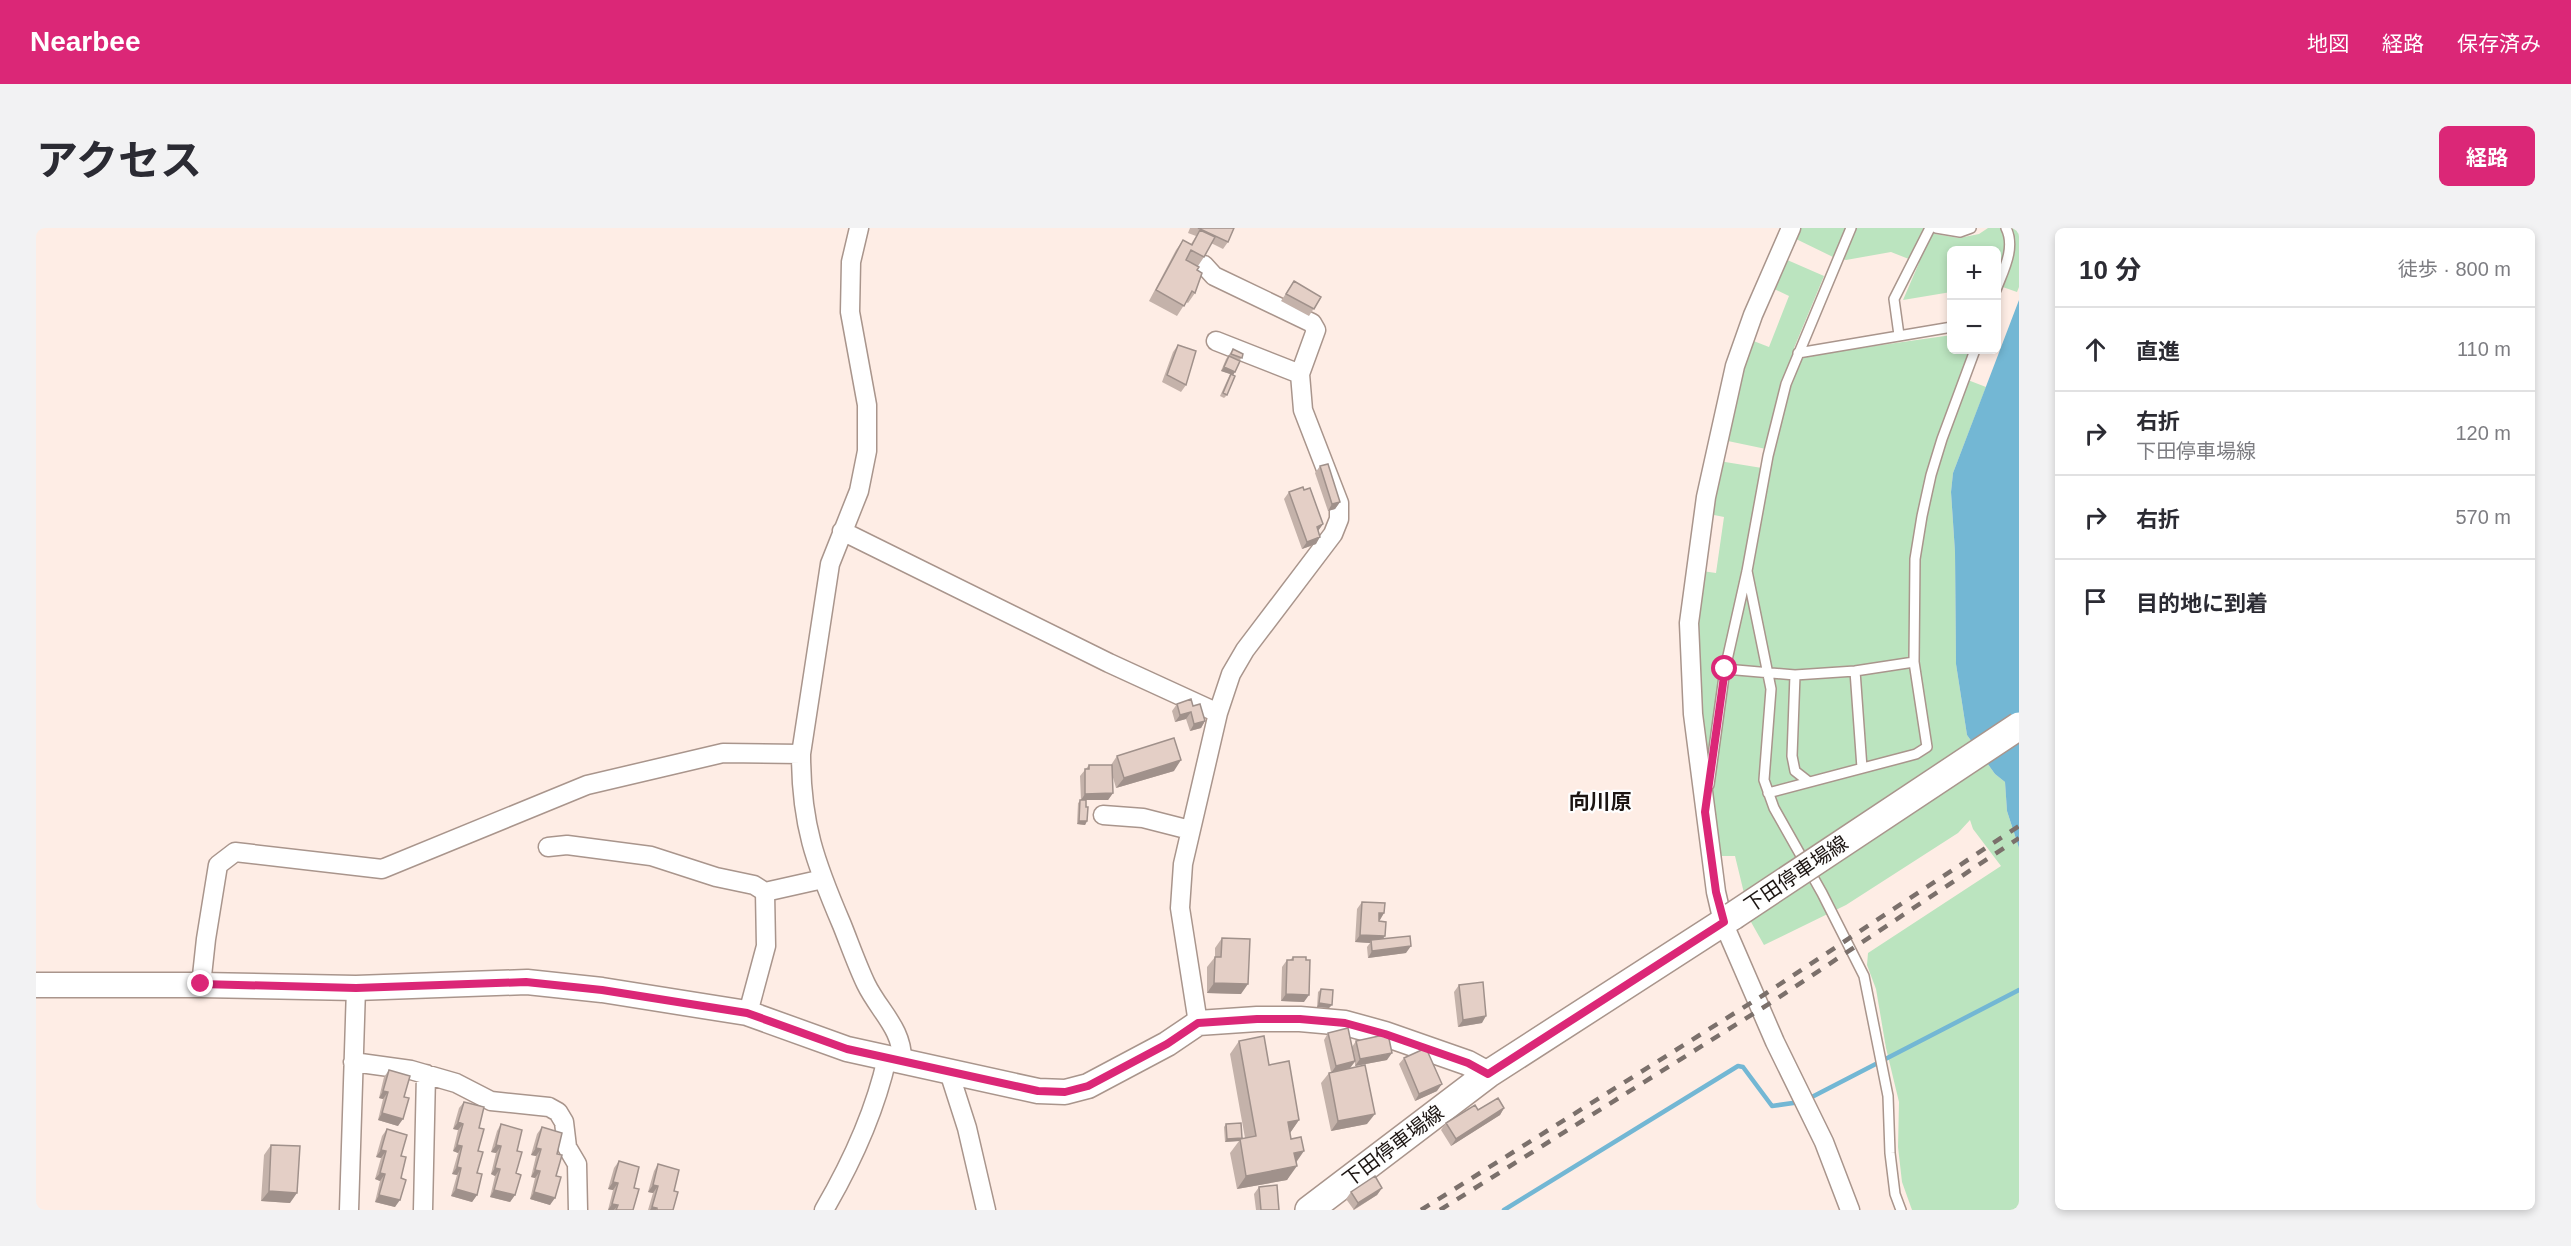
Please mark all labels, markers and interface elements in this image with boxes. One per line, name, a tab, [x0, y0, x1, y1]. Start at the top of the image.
text: Nearbee	[30, 26, 141, 57]
text: 地図	[2307, 32, 2349, 55]
text: 経路	[2382, 32, 2424, 55]
text: 保存済み	[2457, 32, 2541, 55]
button: 経路	[2439, 126, 2535, 186]
text: アクセス	[36, 137, 202, 184]
map controls	[1947, 246, 2001, 354]
button: +	[1947, 246, 2001, 300]
text: 10 分	[2079, 255, 2141, 285]
text: 徒歩 · 800 m	[2398, 258, 2511, 280]
button: −	[1947, 300, 2001, 354]
icon: ahead	[2079, 333, 2112, 366]
text: 110 m	[2457, 338, 2511, 360]
text: 直進	[2136, 339, 2180, 364]
text: 右折	[2136, 409, 2180, 434]
icon: right	[2079, 417, 2112, 450]
text: 120 m	[2455, 422, 2511, 444]
text: 下田停車場線	[2136, 440, 2256, 462]
icon: right	[2079, 501, 2112, 534]
text: 570 m	[2455, 506, 2511, 528]
text: 右折	[2136, 507, 2180, 532]
icon: arrive	[2079, 585, 2112, 618]
text: 目的地に到着	[2136, 591, 2268, 616]
route start	[1711, 655, 1737, 681]
district label: 向川原	[1569, 790, 1632, 813]
street label: 下田停車場線	[1740, 831, 1852, 917]
route end	[187, 970, 213, 996]
street label: 下田停車場線	[1338, 1101, 1448, 1191]

